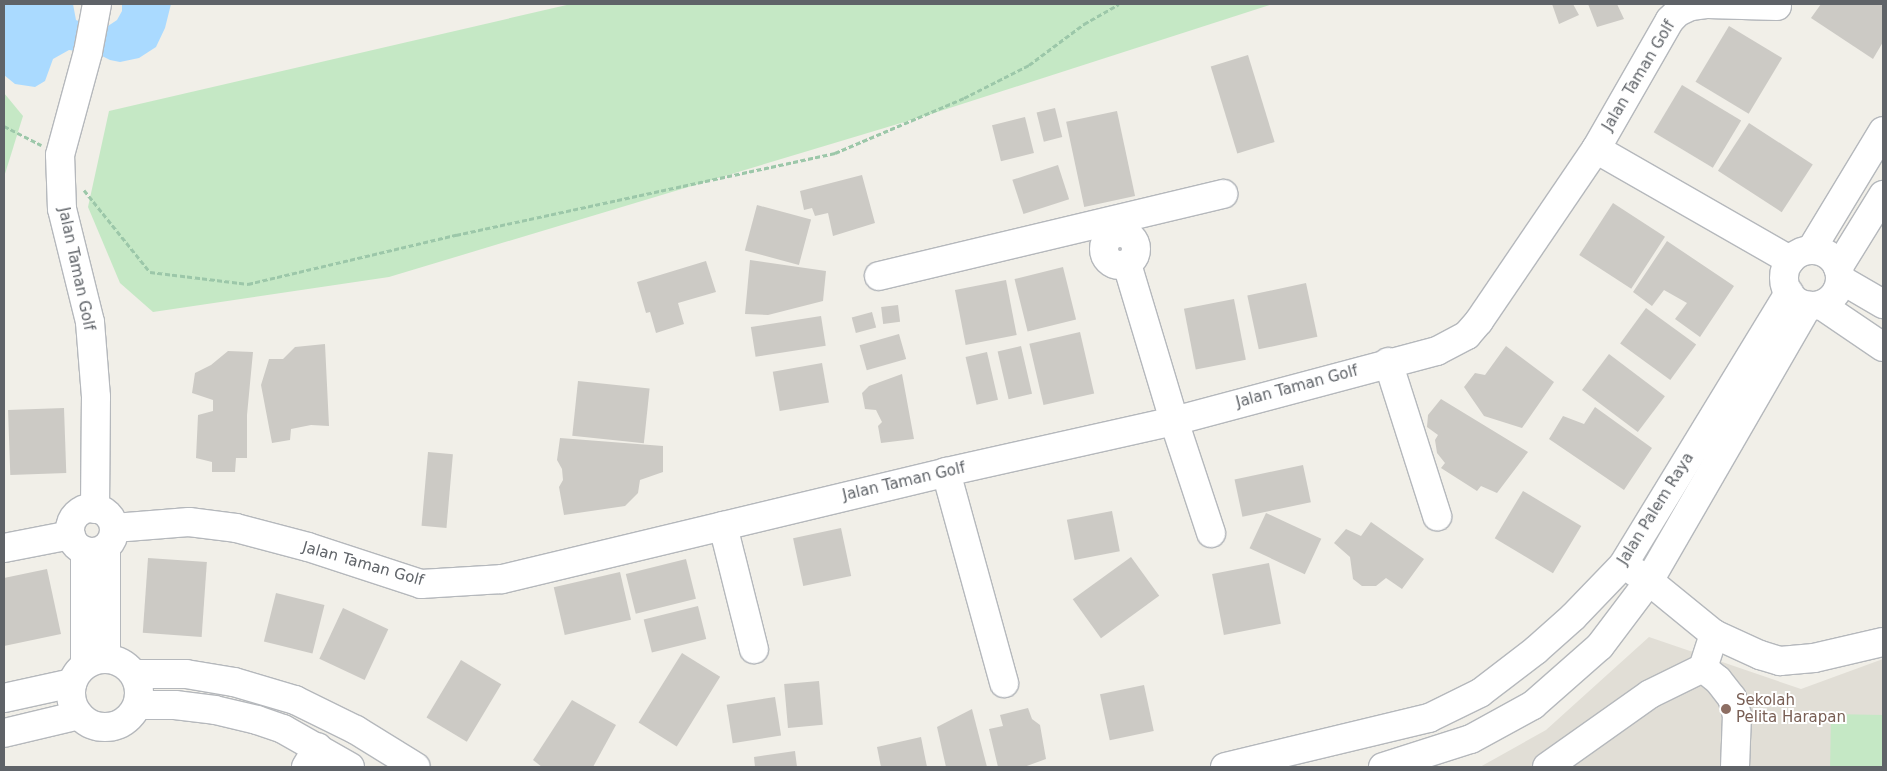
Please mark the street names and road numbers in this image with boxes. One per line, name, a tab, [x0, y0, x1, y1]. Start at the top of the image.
street label: Jalan Taman Golf	[1599, 18, 1679, 134]
street label: Jalan Taman Golf	[54, 206, 98, 332]
street label: Jalan Taman Golf	[1234, 362, 1360, 412]
street label: Jalan Palem Raya	[1614, 450, 1698, 568]
street label: Jalan Taman Golf	[841, 459, 967, 505]
street label: Jalan Taman Golf	[300, 538, 426, 590]

